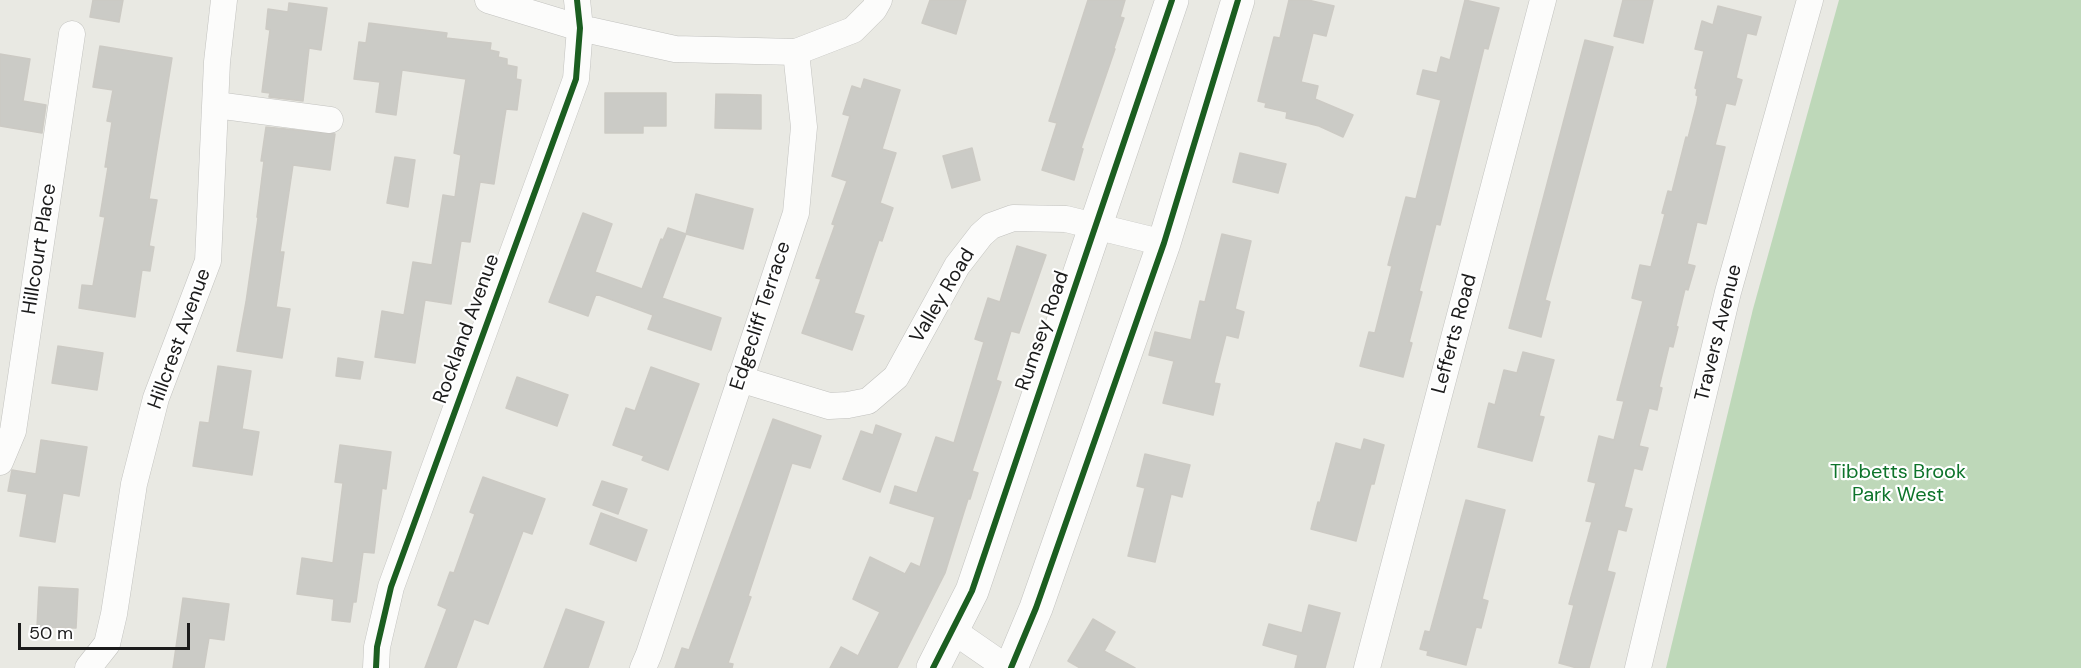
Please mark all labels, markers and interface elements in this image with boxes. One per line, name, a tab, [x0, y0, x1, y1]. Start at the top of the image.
street label: Hillcourt Place	[18, 182, 62, 316]
street label: Edgecliff Terrace	[726, 239, 796, 393]
street label: Valley Road	[905, 244, 981, 348]
street label: Rockland Avenue	[429, 251, 505, 407]
street label: Travers Avenue	[1690, 262, 1748, 404]
street label: Hillcrest Avenue	[143, 265, 217, 413]
street label: Rumsey Road	[1011, 268, 1075, 394]
street label: Lefferts Road	[1427, 271, 1483, 397]
park label: Tibbetts Brook Park West	[1830, 461, 1966, 508]
scale bar	[21, 611, 194, 649]
text: 50 m	[29, 621, 73, 645]

